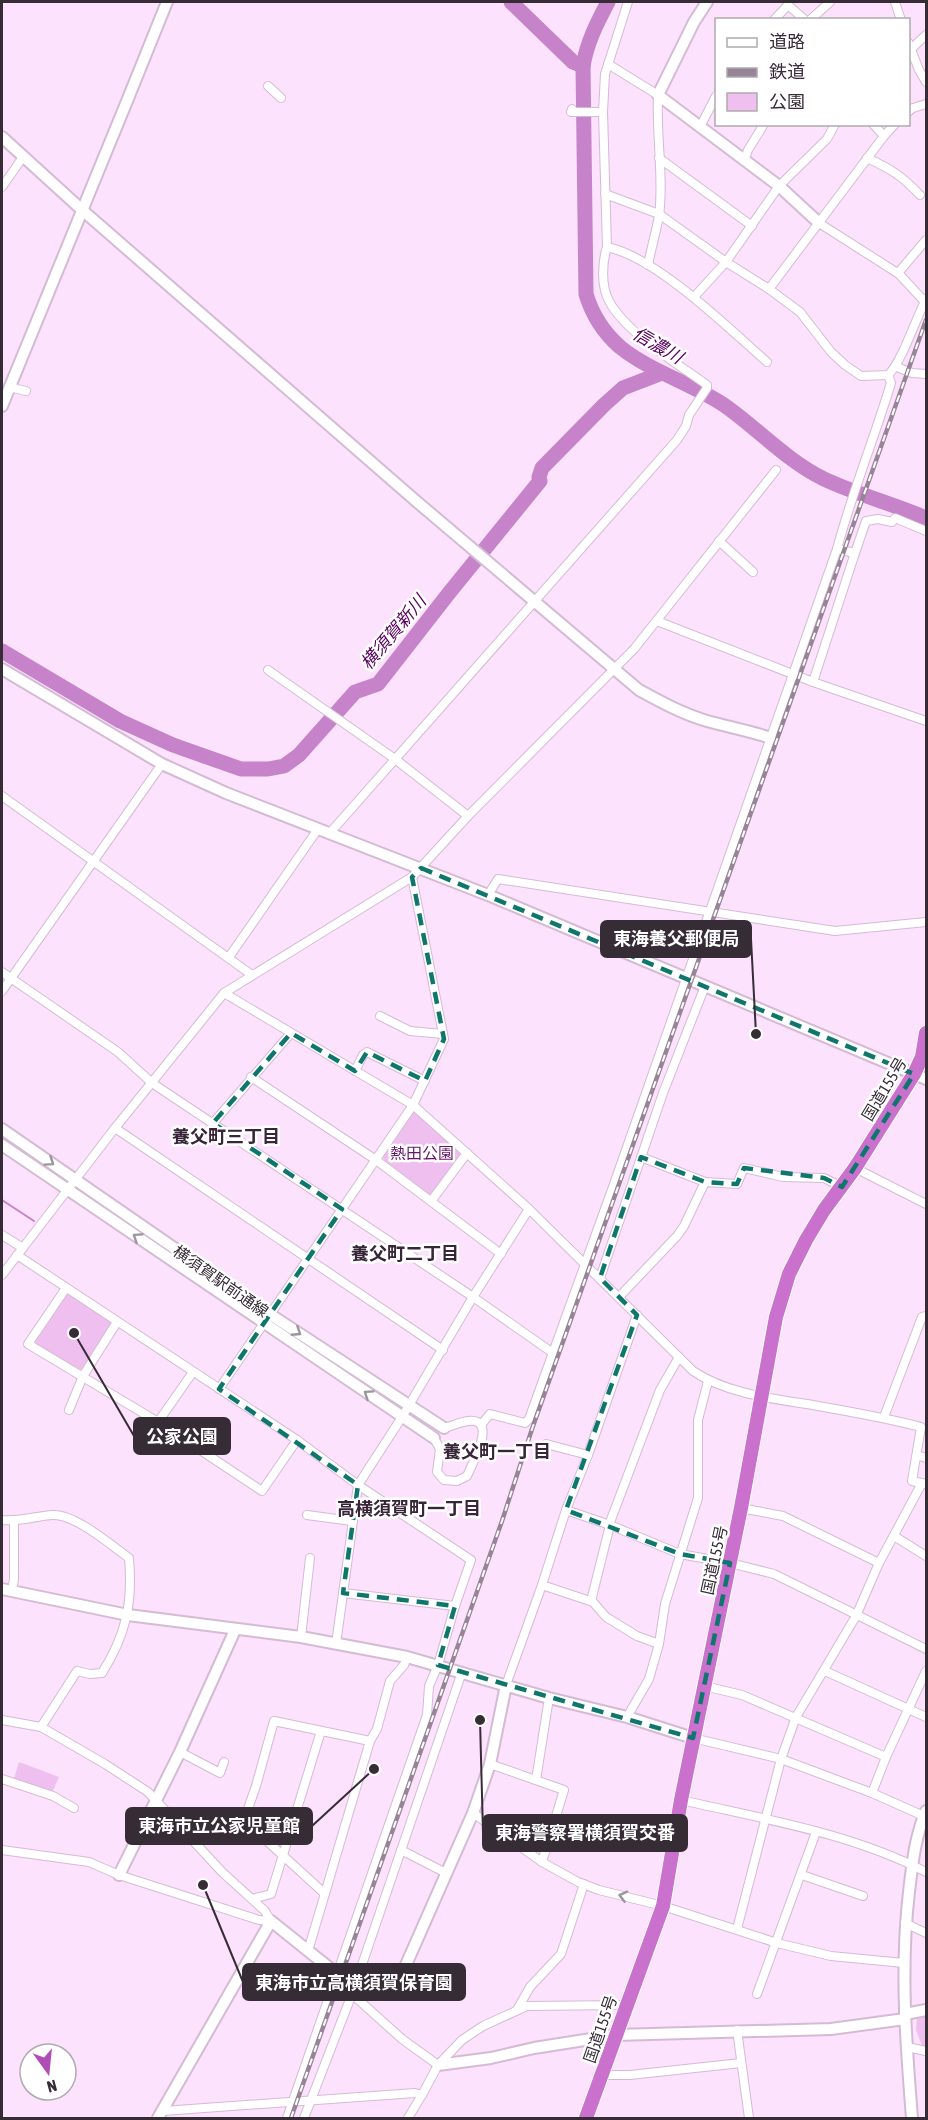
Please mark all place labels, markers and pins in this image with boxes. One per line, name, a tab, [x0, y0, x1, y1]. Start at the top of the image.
callout: 東海養父郵便局	[601, 921, 751, 957]
callout: 公家公園	[134, 1418, 230, 1454]
callout: 東海市立公家児童館	[126, 1808, 312, 1844]
callout: 東海警察署横須賀交番	[483, 1815, 687, 1851]
callout: 東海市立高横須賀保育園	[243, 1964, 465, 2000]

